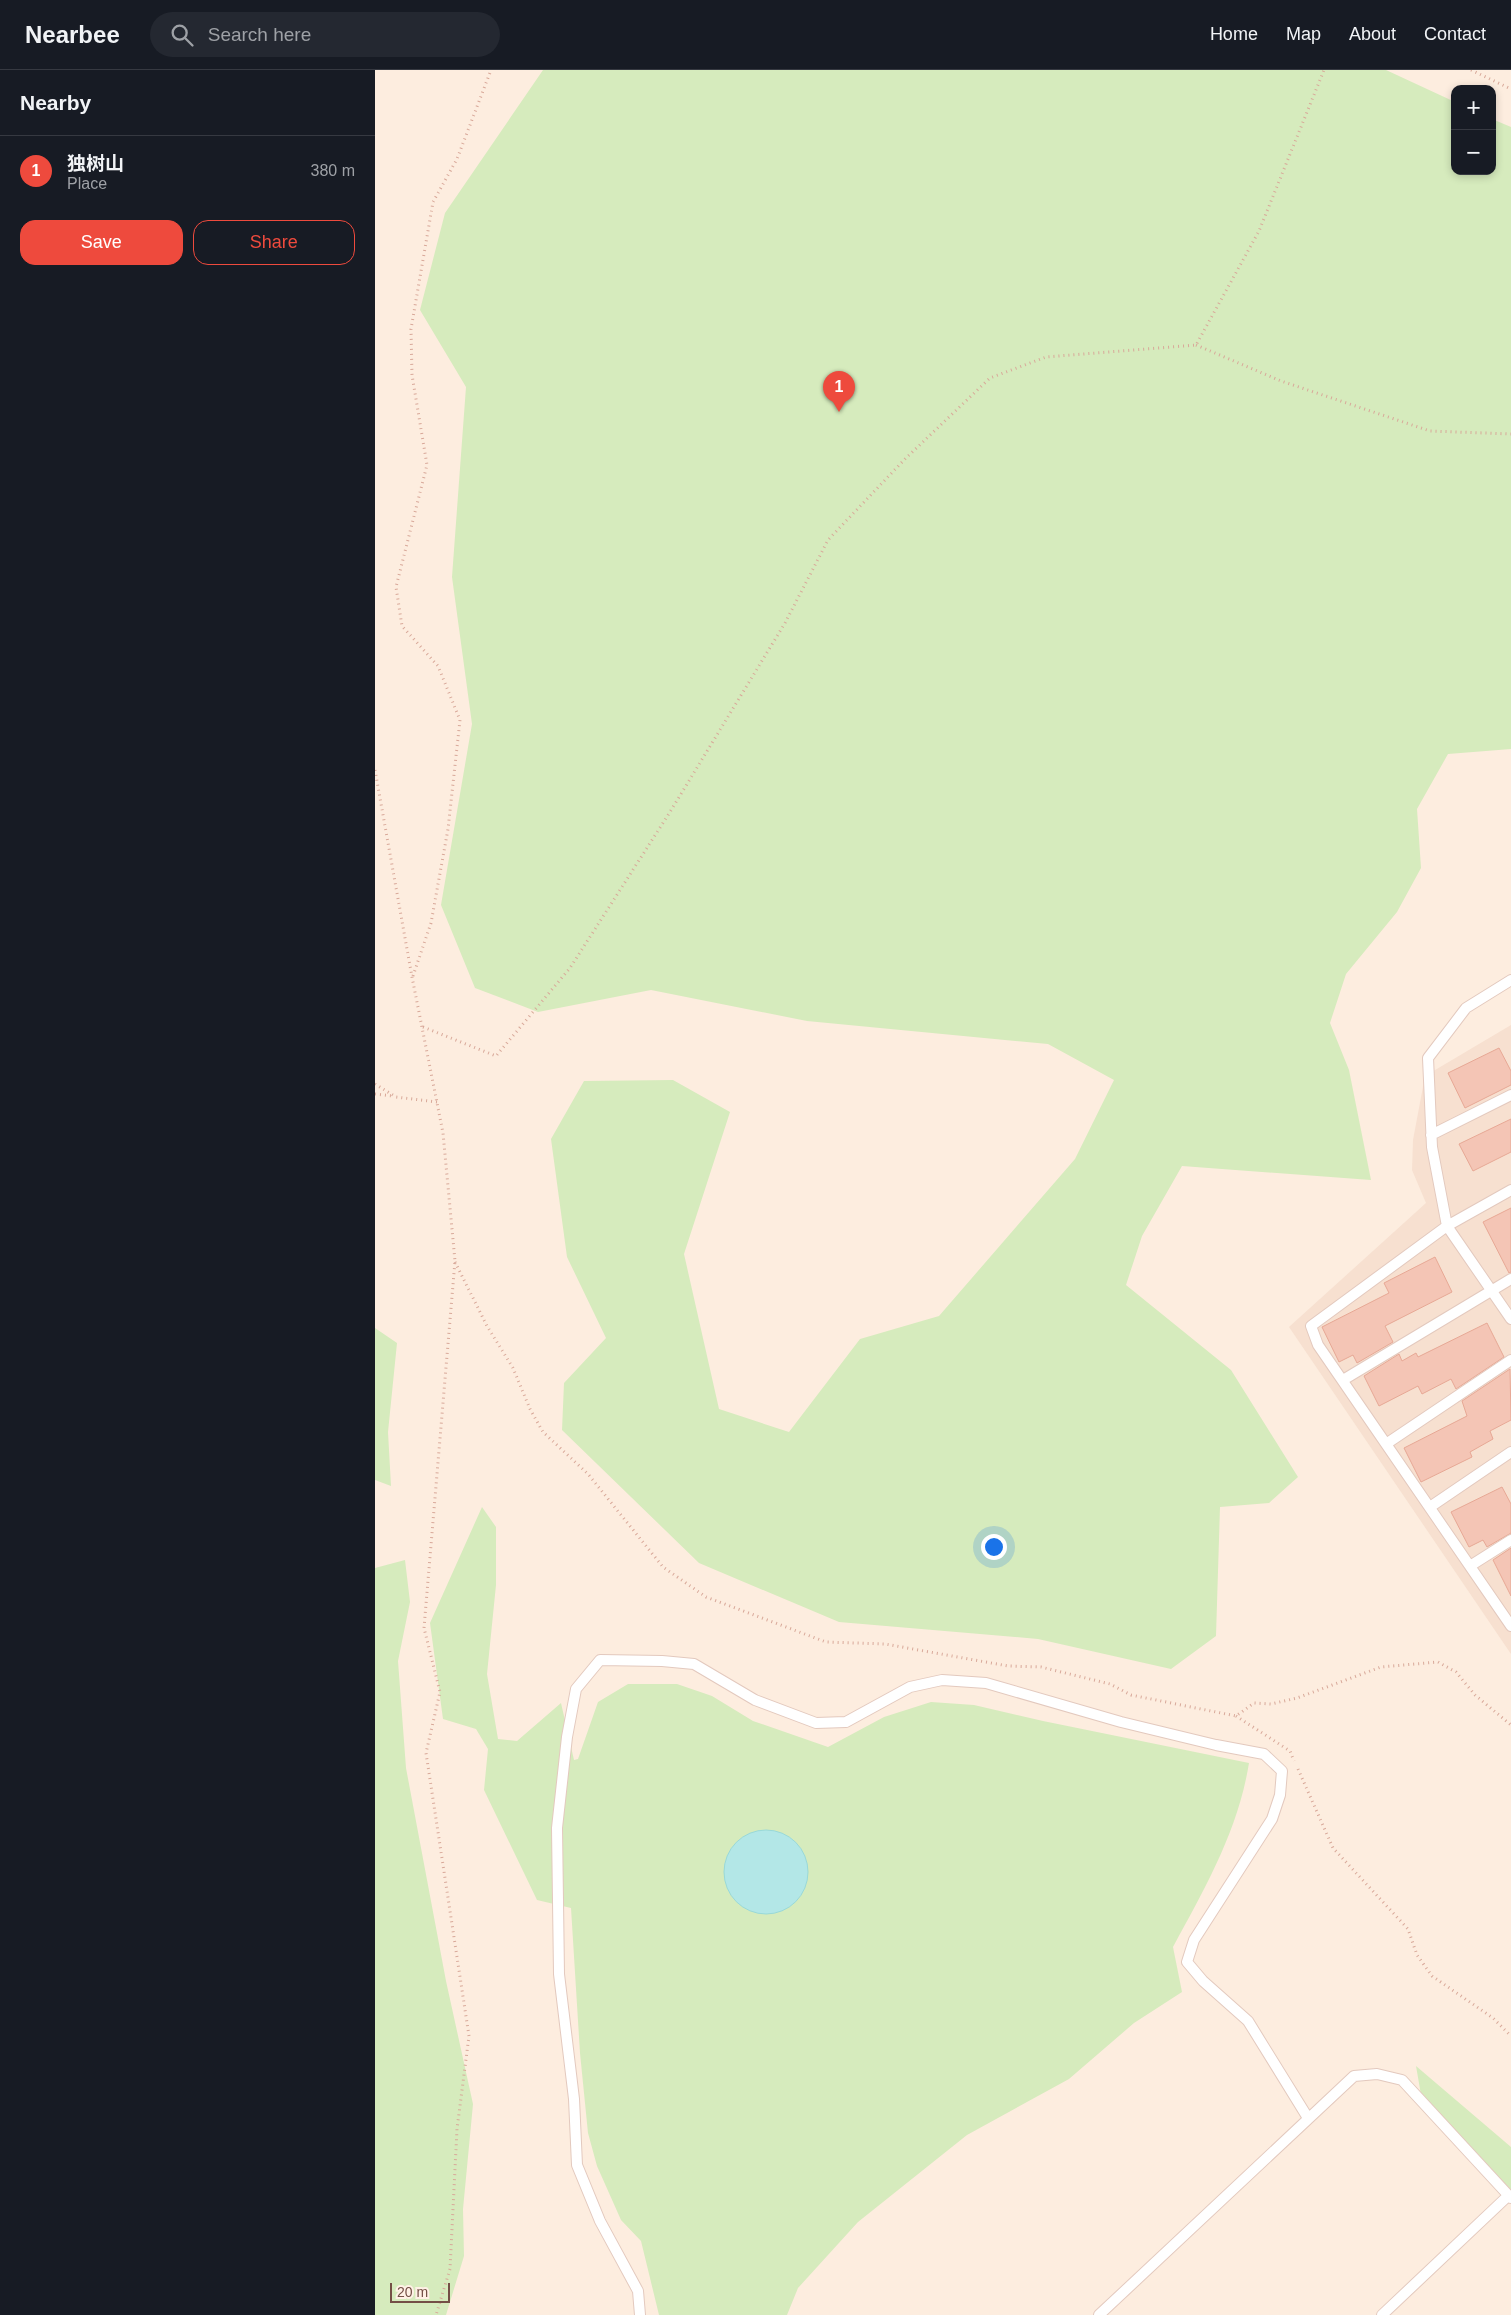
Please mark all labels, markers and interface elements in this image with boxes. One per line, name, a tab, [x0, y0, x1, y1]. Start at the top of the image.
search box	[150, 12, 500, 57]
text: Nearbee	[25, 21, 120, 48]
icon: search	[168, 21, 196, 49]
text: Search here	[208, 24, 311, 45]
text: Home	[1210, 24, 1258, 44]
text: Map	[1286, 24, 1321, 44]
text: About	[1349, 24, 1396, 44]
text: Contact	[1424, 24, 1486, 44]
map controls	[1451, 85, 1496, 175]
button: +	[1451, 85, 1496, 130]
text: Nearby	[20, 91, 91, 114]
button: −	[1451, 130, 1496, 175]
text: 独树山	[67, 153, 124, 174]
text: 1	[32, 162, 40, 179]
text: 380 m	[311, 162, 355, 179]
text: Place	[67, 175, 107, 192]
button: Save	[20, 220, 183, 265]
button: Share	[193, 220, 355, 265]
pin: 1	[823, 371, 855, 412]
your location	[981, 1534, 1007, 1560]
scale bar	[390, 2280, 450, 2303]
text: 20 m	[397, 2284, 428, 2300]

